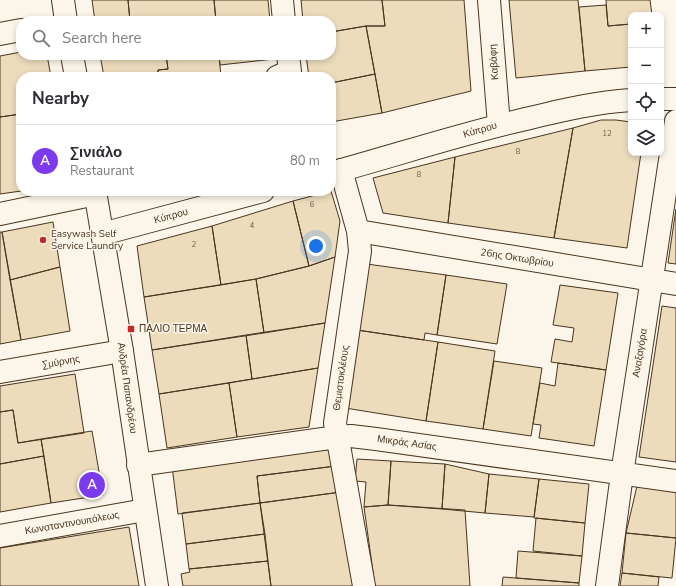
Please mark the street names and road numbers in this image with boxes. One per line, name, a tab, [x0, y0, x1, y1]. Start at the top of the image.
street label: Καβάφη	[486, 44, 502, 80]
street label: Κύπρου	[461, 118, 499, 142]
street label: Κύπρου	[152, 205, 190, 227]
street label: 26ης Οκτωβρίου	[479, 245, 555, 271]
street label: Αναξαγόρα	[629, 327, 651, 378]
street label: Ανδρέα Παπανδρέου	[114, 341, 140, 435]
street label: Θεμιστοκλέους	[329, 344, 353, 412]
street label: Σμύρνης	[41, 352, 81, 372]
street label: Μικράς Ασίας	[376, 432, 438, 454]
street label: Κωνσταντινουπόλεως	[24, 508, 120, 538]

